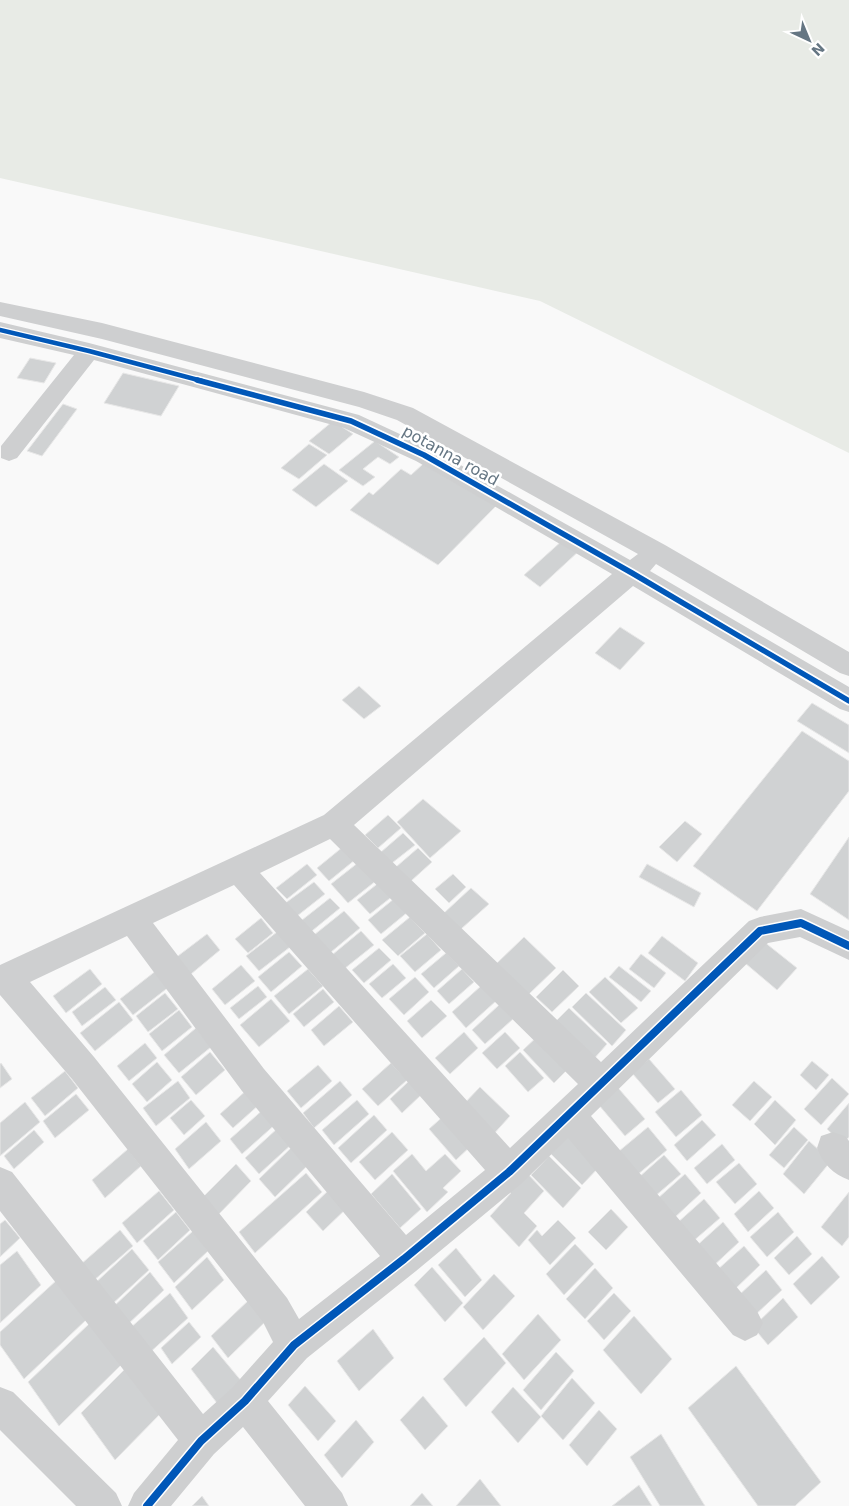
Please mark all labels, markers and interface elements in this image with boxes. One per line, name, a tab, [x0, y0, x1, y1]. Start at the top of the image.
north arrow	[784, 15, 834, 65]
text: N	[808, 40, 828, 59]
street label: potanna road	[399, 421, 502, 490]

